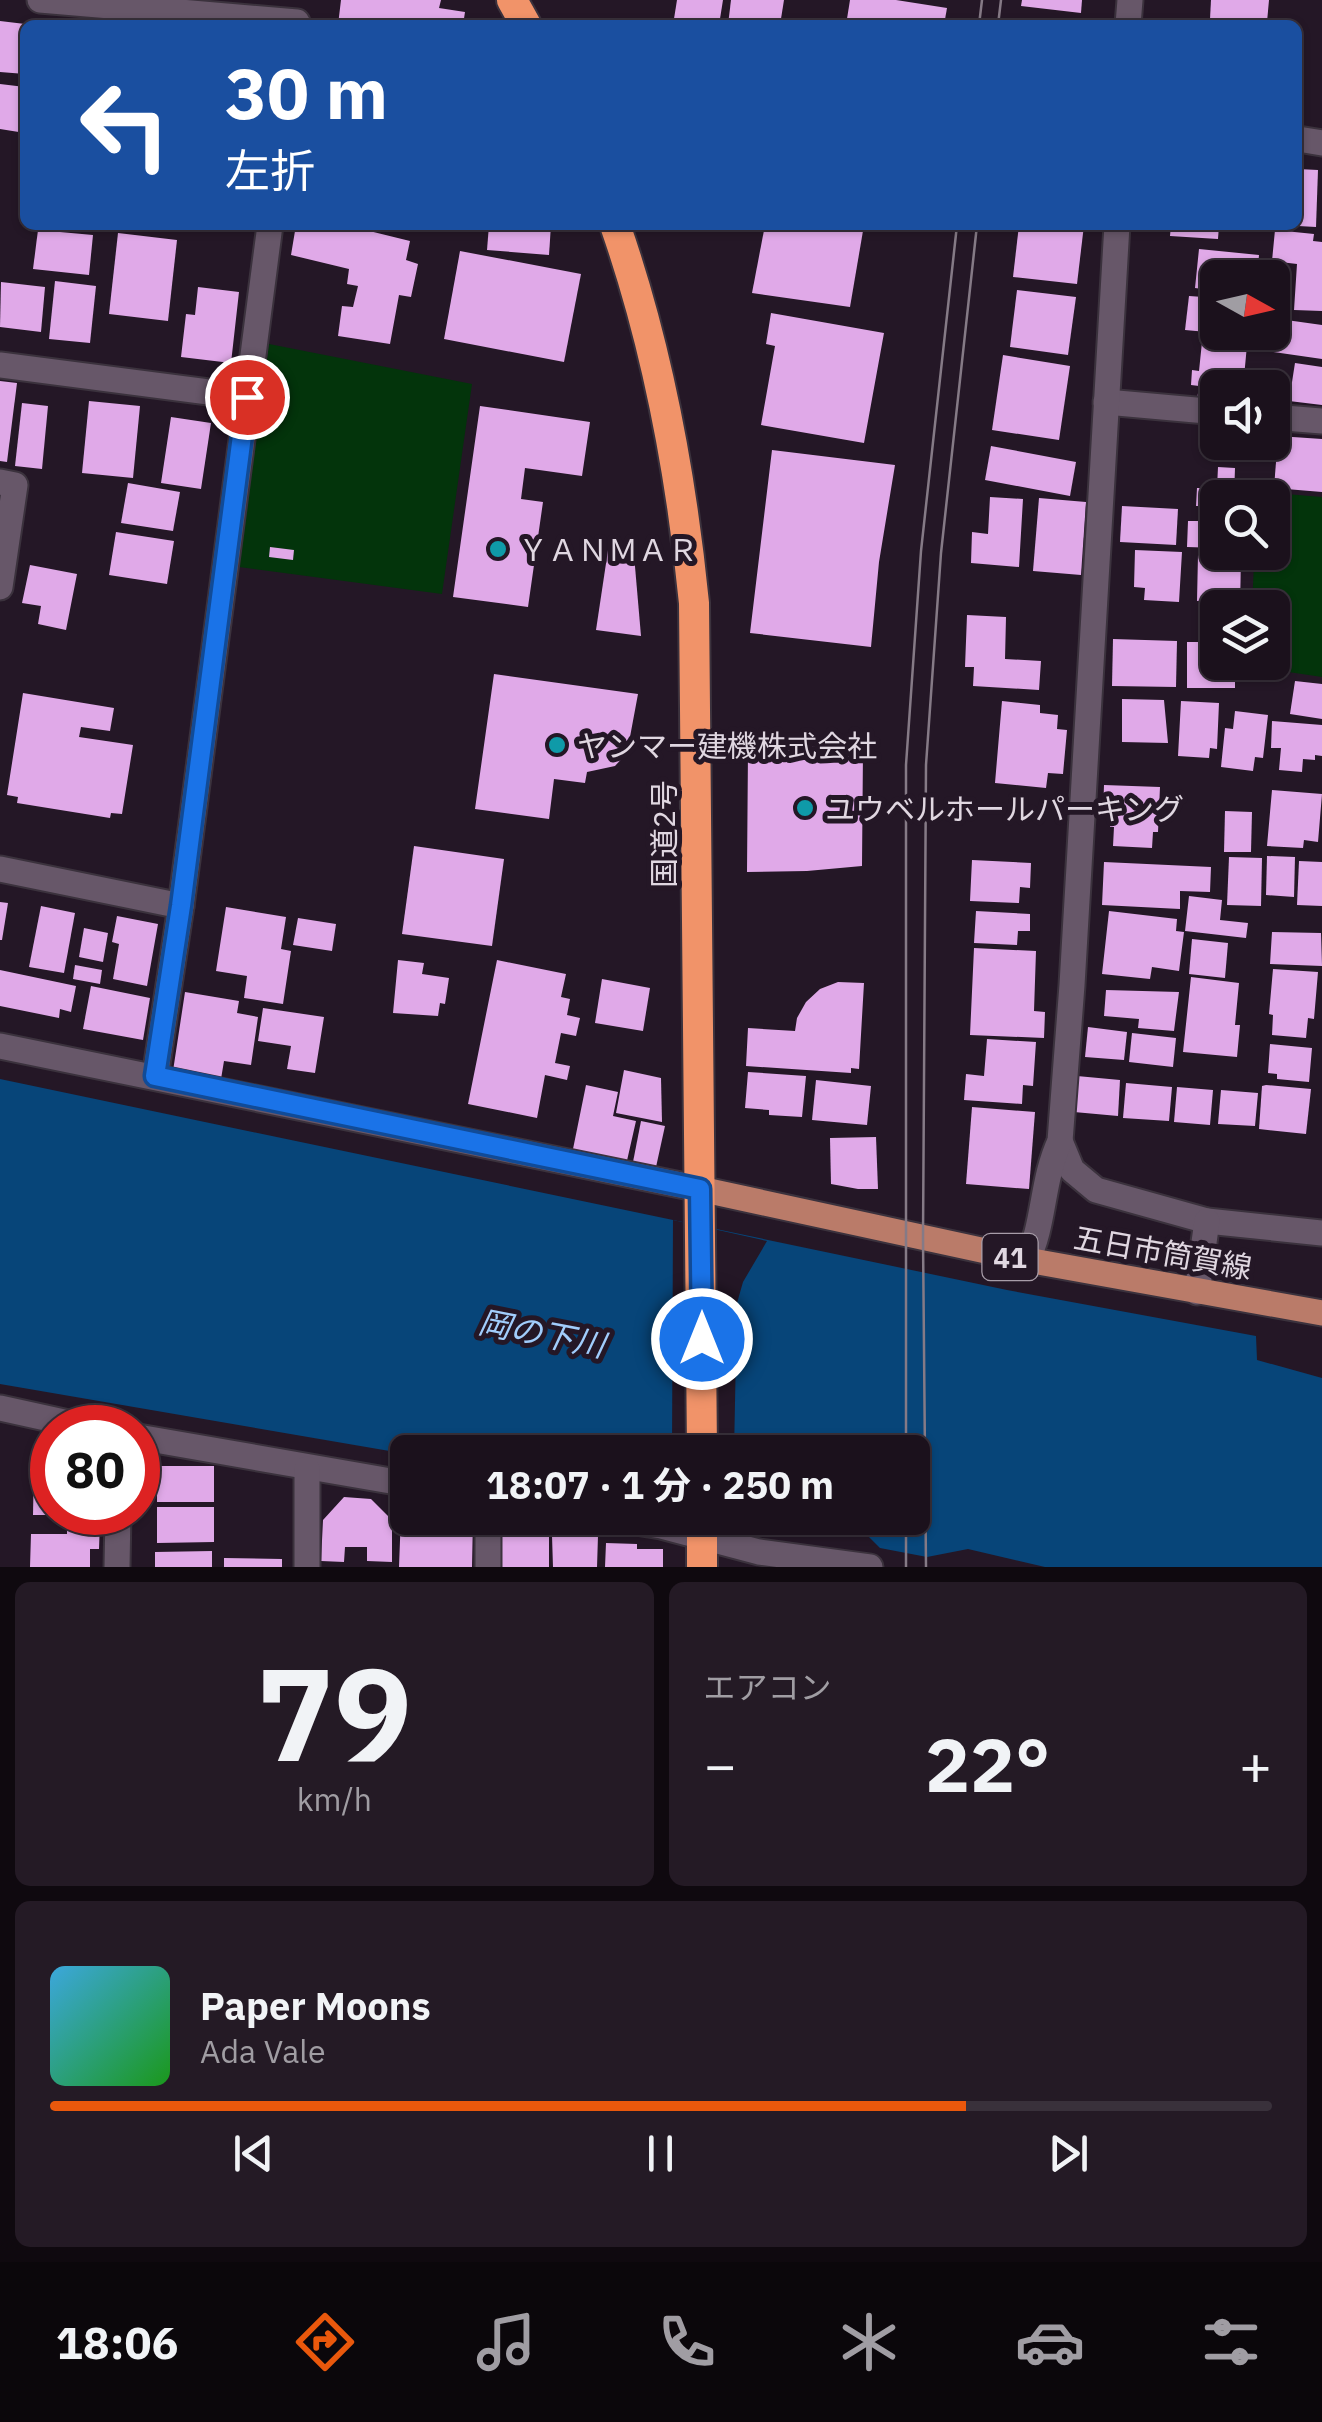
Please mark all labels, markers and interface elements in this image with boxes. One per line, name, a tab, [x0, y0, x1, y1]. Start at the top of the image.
text: 30 m	[225, 47, 388, 138]
icon: left	[60, 60, 190, 190]
text: 左折	[225, 141, 315, 199]
north arrow	[1200, 260, 1290, 350]
map controls	[1200, 260, 1290, 680]
pin	[205, 355, 290, 440]
icon: arrive	[220, 370, 275, 425]
button: sound	[1200, 370, 1290, 460]
button: search	[1200, 480, 1290, 570]
place label: ＹＡＮＭＡＲ	[518, 530, 698, 569]
marker: ＹＡＮＭＡＲ	[487, 538, 509, 560]
button: layers	[1200, 590, 1290, 680]
place label: ヤンマー建機株式会社	[577, 726, 877, 765]
marker: ヤンマー建機株式会社	[546, 734, 568, 756]
street label: 国道2号	[644, 780, 683, 888]
place label: ユウベルホールパーキング	[825, 789, 1184, 828]
marker: ユウベルホールパーキング	[794, 797, 816, 819]
street label: 五日市筒賀線	[1071, 1217, 1255, 1287]
road number: 41	[982, 1234, 1038, 1280]
position arrow	[650, 1287, 754, 1391]
water label: 岡の下川	[475, 1300, 612, 1366]
speed limit sign: 80	[30, 1405, 160, 1535]
text: 18:07 · 1 分 · 250 m	[486, 1460, 834, 1509]
text: 79	[256, 1628, 412, 1797]
text: エアコン	[704, 1666, 832, 1708]
text: 22°	[925, 1715, 1050, 1813]
text: −	[704, 1729, 737, 1800]
text: +	[1239, 1729, 1272, 1800]
text: km/h	[297, 1778, 372, 1820]
text: Paper Moons	[200, 1981, 431, 2030]
text: Ada Vale	[200, 2030, 326, 2072]
icon: previous	[226, 2126, 281, 2181]
icon: pause	[633, 2126, 688, 2181]
icon: next	[1041, 2126, 1096, 2181]
icon: directions	[290, 2307, 360, 2377]
icon: music	[471, 2307, 541, 2377]
icon: phone	[652, 2307, 722, 2377]
icon: climate	[834, 2307, 904, 2377]
icon: car	[1015, 2307, 1085, 2377]
icon: filters	[1196, 2307, 1266, 2377]
text: 18:06	[56, 2313, 179, 2371]

